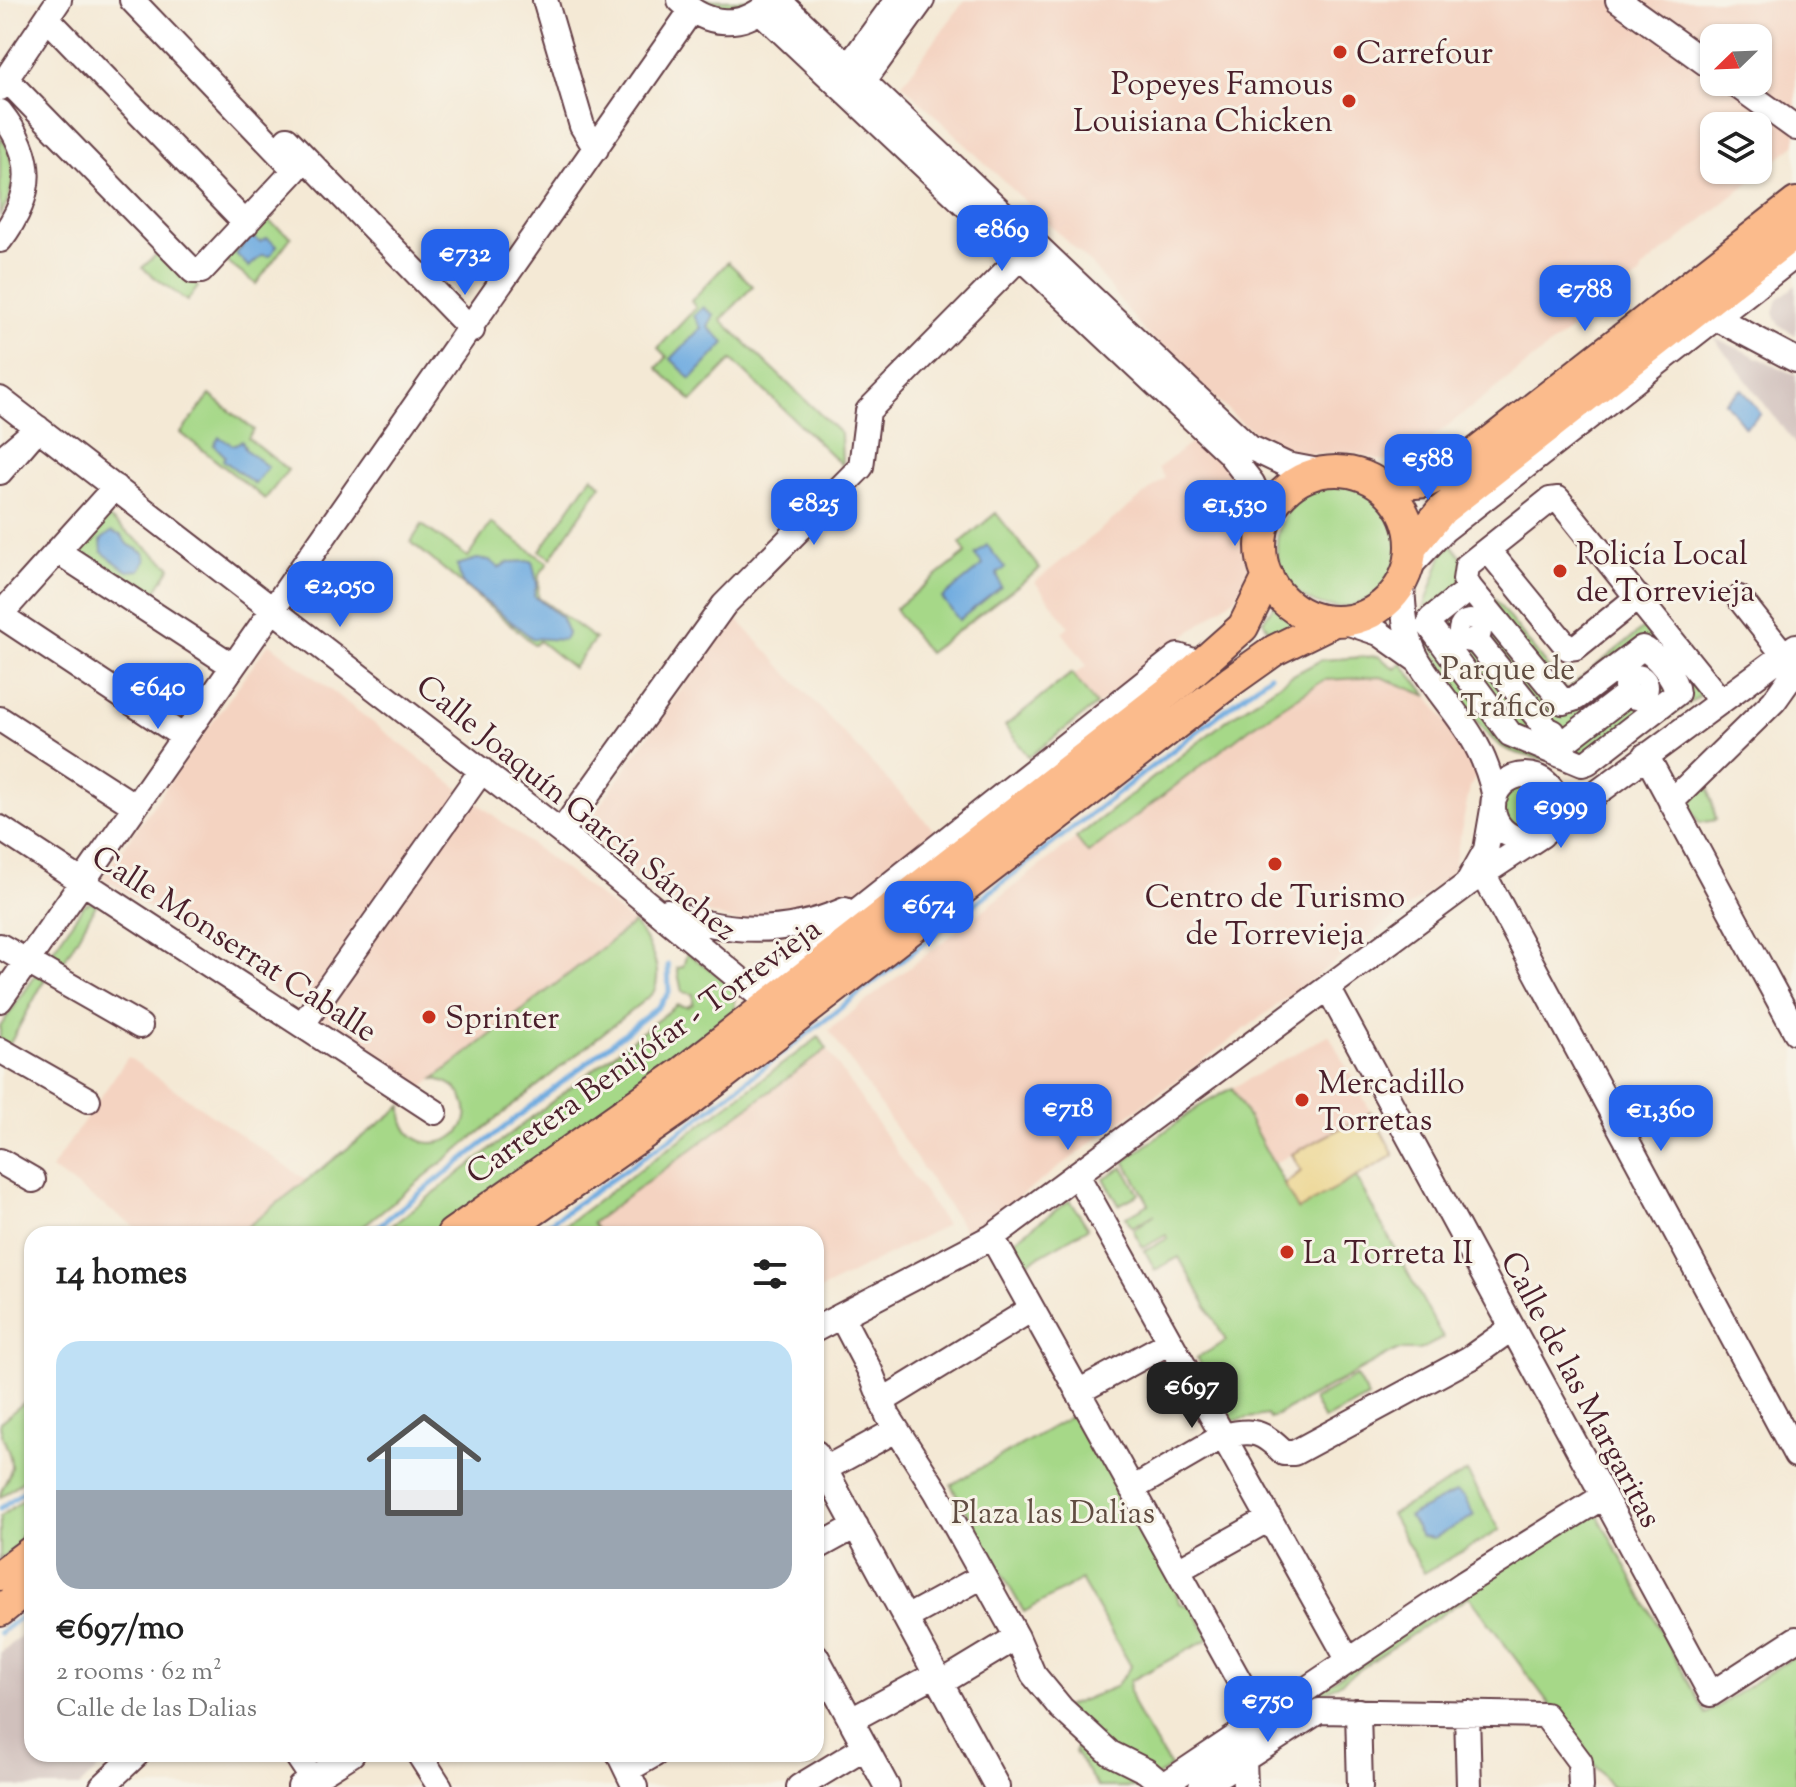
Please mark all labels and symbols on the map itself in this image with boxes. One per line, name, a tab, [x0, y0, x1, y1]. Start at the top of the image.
north arrow	[1700, 24, 1772, 96]
place label: Carrefour	[1356, 32, 1493, 78]
marker: Carrefour	[1331, 43, 1349, 61]
place label: Popeyes Famous Louisiana Chicken	[1073, 63, 1333, 146]
marker: Popeyes Famous Louisiana Chicken	[1340, 92, 1358, 110]
pin: €869	[955, 205, 1049, 273]
pin: €732	[418, 229, 512, 297]
pin: €788	[1538, 265, 1632, 333]
pin: €588	[1381, 434, 1475, 502]
pin: €825	[767, 479, 861, 547]
pin: €1,530	[1170, 480, 1300, 548]
place label: Policía Local de Torrevieja	[1576, 533, 1755, 616]
pin: €2,050	[275, 561, 405, 629]
marker: Policía Local de Torrevieja	[1551, 562, 1569, 580]
park label: Parque de Tráfico	[1441, 648, 1575, 731]
pin: €640	[111, 663, 205, 731]
street label: Calle Joaquín García Sánchez	[405, 665, 745, 953]
pin: €999	[1514, 782, 1608, 850]
street label: Calle Monserrat Caballe	[81, 836, 385, 1055]
marker: Centro de Turismo de Torrevieja	[1266, 855, 1284, 873]
place label: Centro de Turismo de Torrevieja	[1145, 876, 1405, 959]
pin: €674	[882, 881, 976, 949]
street label: Carretera Benijófar - Torrevieja	[458, 908, 832, 1197]
place label: Sprinter	[445, 997, 559, 1043]
marker: Sprinter	[420, 1008, 438, 1026]
place label: Mercadillo Torretas	[1318, 1062, 1465, 1145]
pin: €718	[1021, 1084, 1115, 1152]
pin: €1,360	[1596, 1085, 1726, 1153]
marker: Mercadillo Torretas	[1293, 1091, 1311, 1109]
place label: La Torreta II	[1303, 1232, 1473, 1278]
marker: La Torreta II	[1278, 1243, 1296, 1261]
street label: Calle de las Margaritas	[1487, 1244, 1672, 1537]
pin: €697	[1145, 1362, 1239, 1430]
park label: Plaza las Dalias	[951, 1492, 1155, 1538]
pin: €750	[1221, 1676, 1315, 1744]

